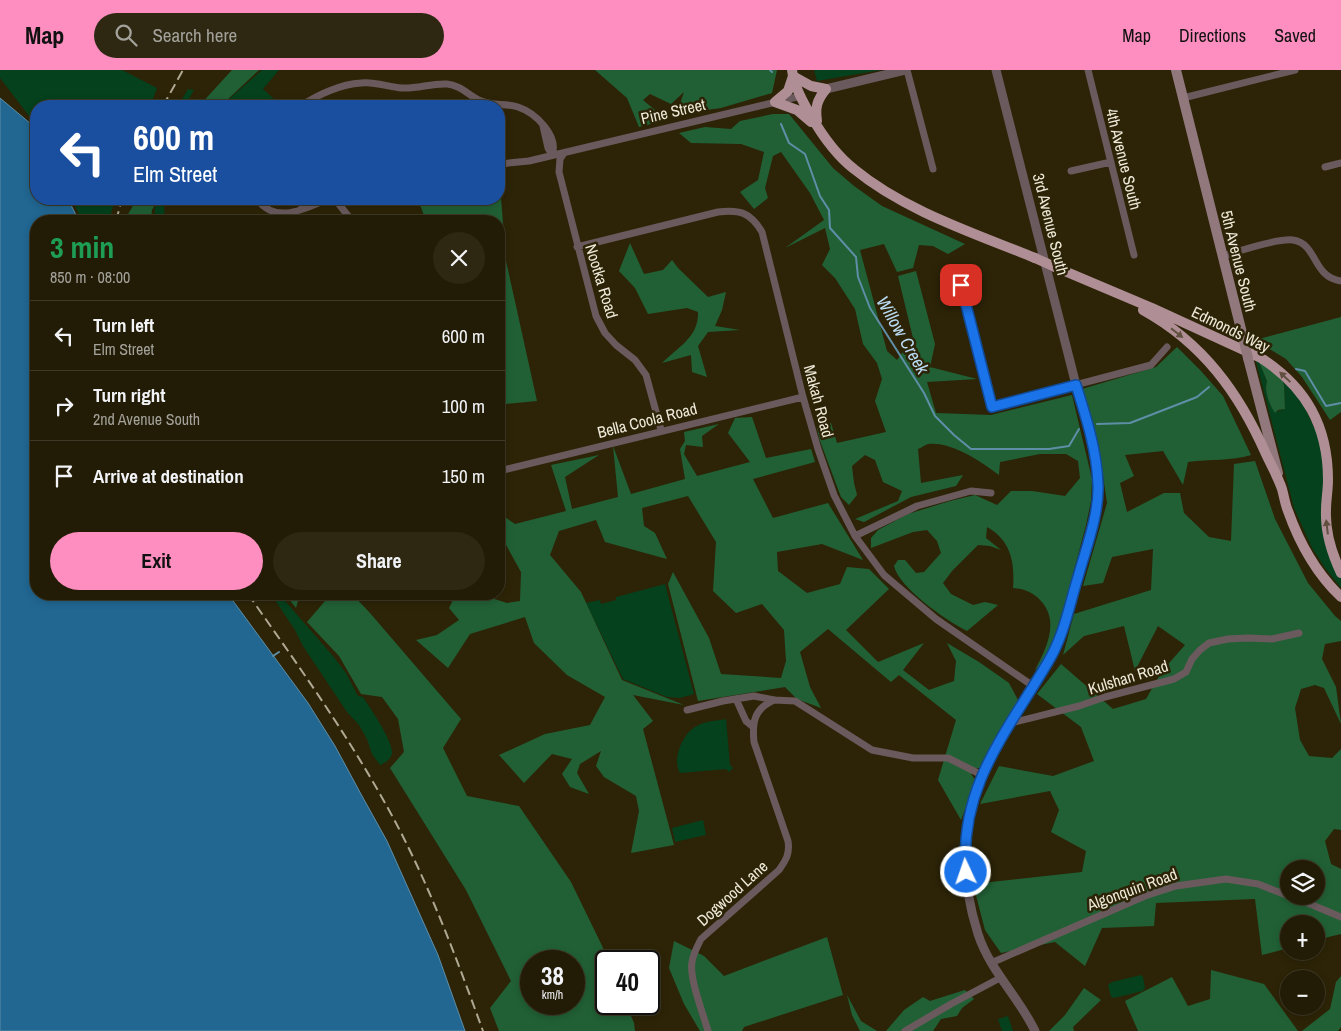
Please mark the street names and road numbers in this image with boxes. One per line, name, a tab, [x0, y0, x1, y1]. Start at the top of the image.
street label: Pine Street	[639, 93, 708, 129]
street label: 4th Avenue South	[1101, 106, 1147, 212]
street label: 3rd Avenue South	[1028, 171, 1074, 277]
street label: 5th Avenue South	[1216, 208, 1262, 314]
street label: Nootka Road	[580, 241, 624, 321]
street label: Edmonds Way	[1188, 301, 1274, 358]
street label: Makah Road	[799, 362, 839, 440]
street label: Bella Coola Road	[595, 397, 699, 443]
street label: Kulshan Road	[1085, 654, 1171, 700]
street label: Dogwood Lane	[692, 855, 772, 931]
street label: Algonquin Road	[1083, 863, 1180, 916]

